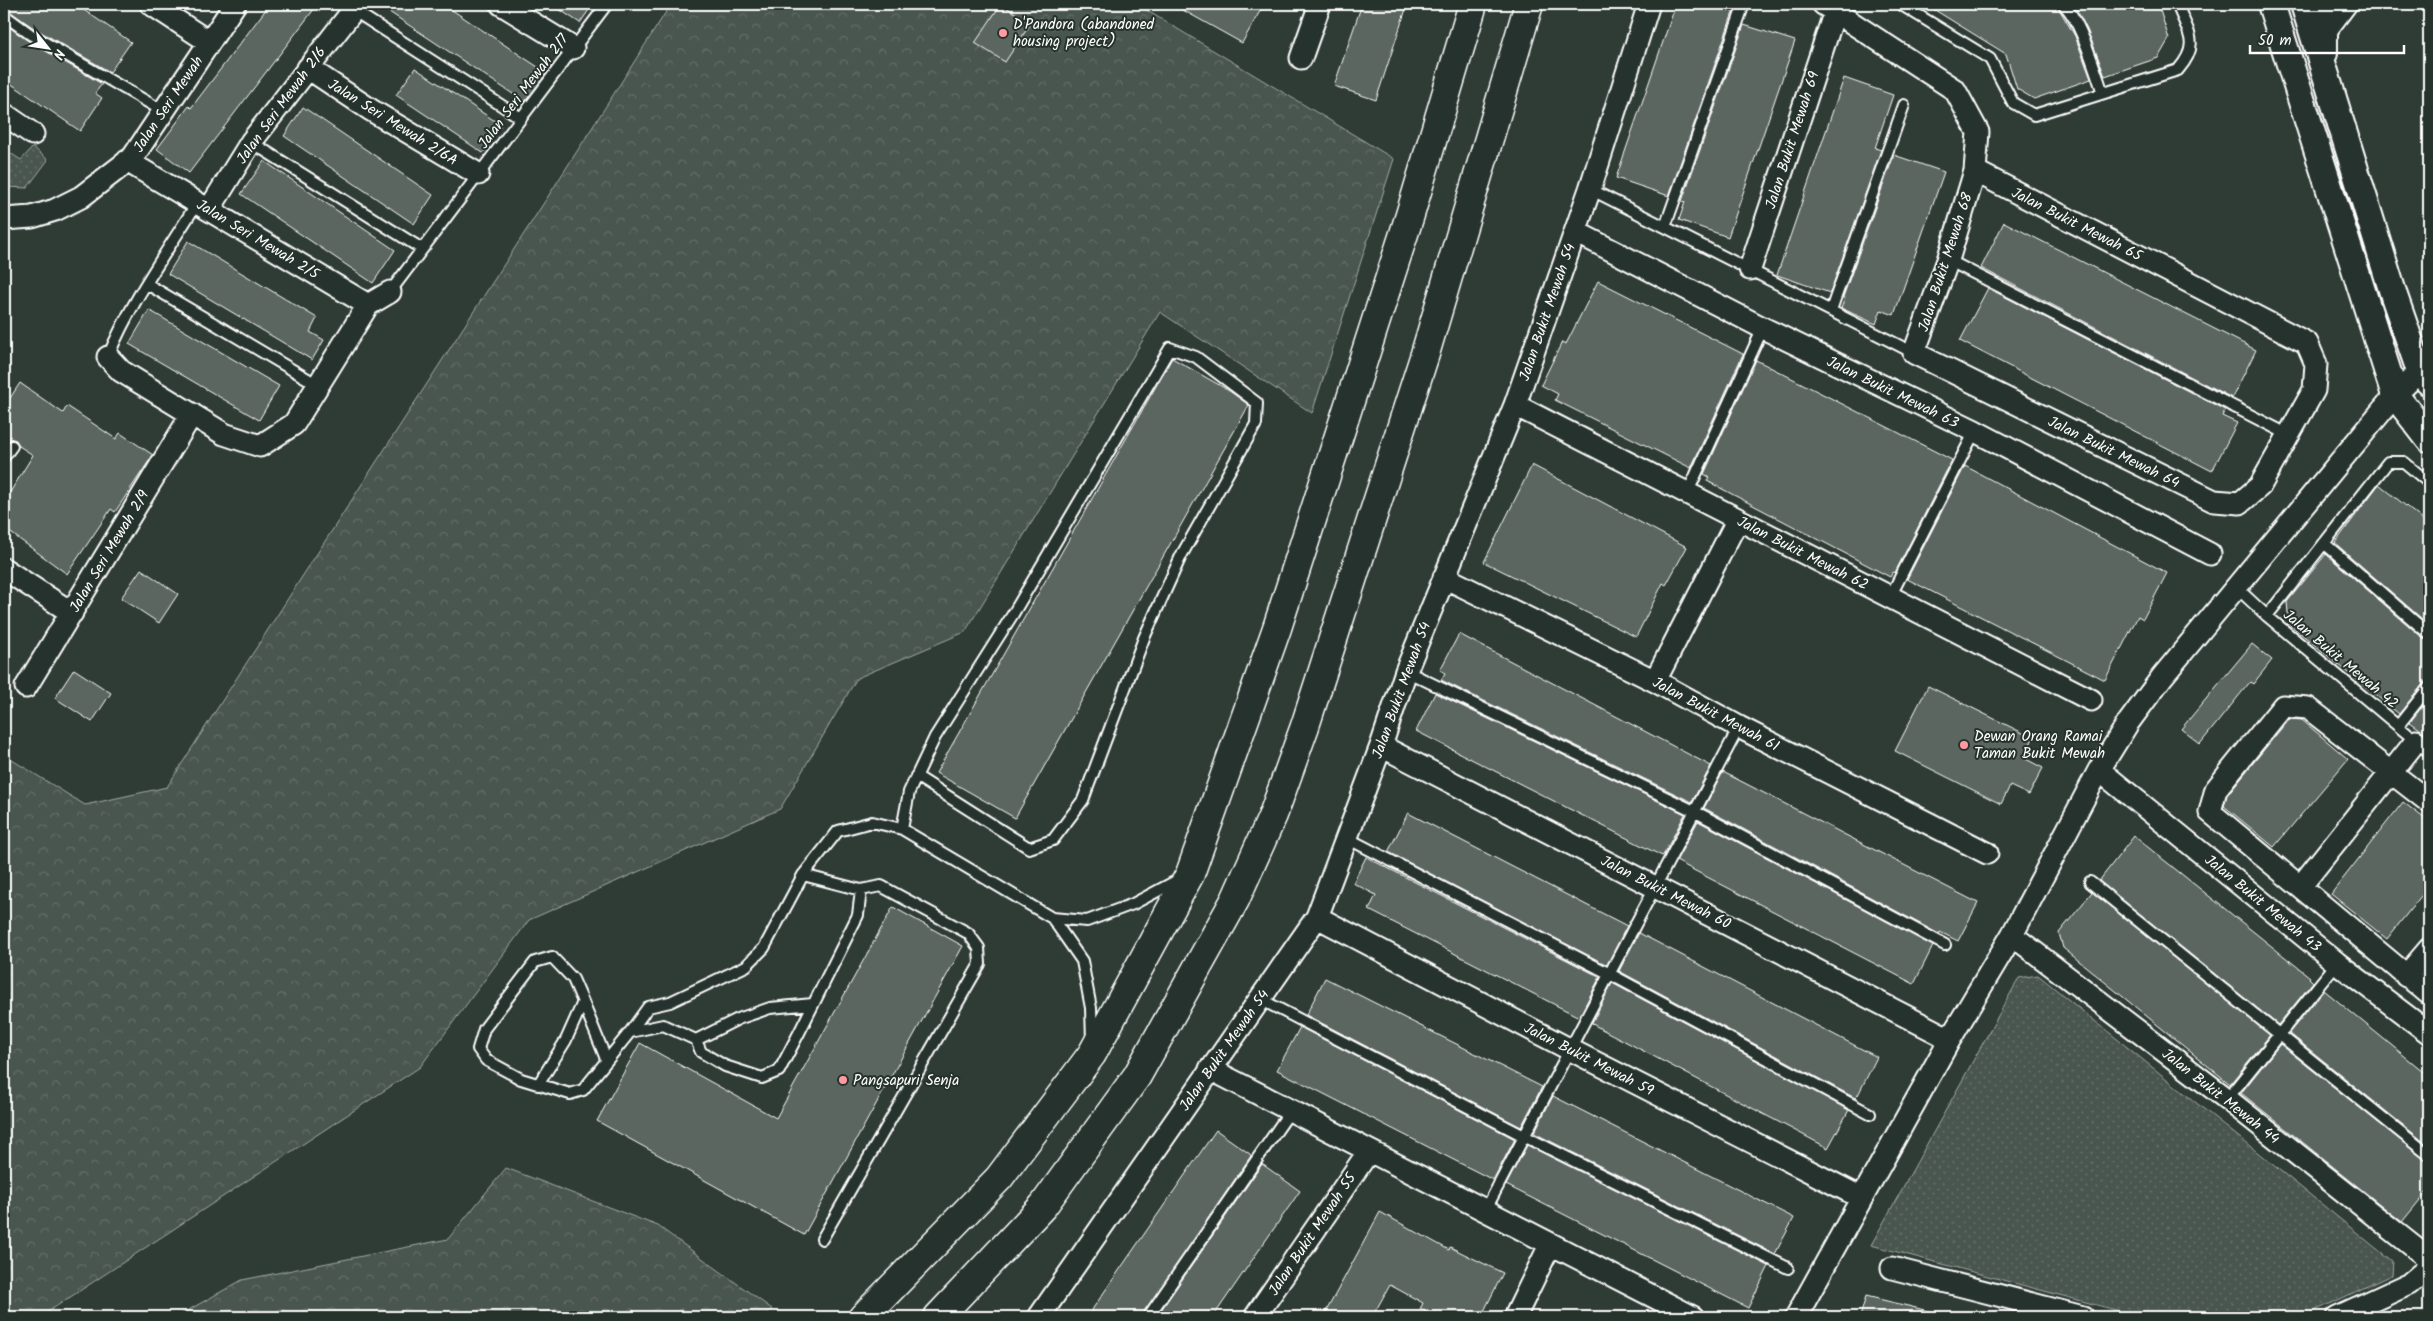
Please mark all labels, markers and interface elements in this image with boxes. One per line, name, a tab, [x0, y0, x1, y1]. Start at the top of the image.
place label: D'Pandora (abandoned housing project)	[1013, 13, 1155, 54]
north arrow	[22, 22, 72, 72]
scale bar	[2250, 22, 2404, 54]
marker: D'Pandora (abandoned housing project)	[997, 27, 1009, 39]
street label: Jalan Seri Mewah 2/7	[472, 28, 576, 154]
text: 50 m	[2258, 29, 2292, 53]
street label: Jalan Seri Mewah 2/6	[231, 42, 333, 169]
text: N	[47, 45, 70, 63]
street label: Jalan Seri Mewah	[128, 52, 210, 158]
street label: Jalan Bukit Mewah 69	[1759, 68, 1827, 212]
street label: Jalan Seri Mewah 2/6A	[323, 73, 462, 173]
street label: Jalan Bukit Mewah 65	[2007, 181, 2147, 269]
street label: Jalan Bukit Mewah 68	[1912, 189, 1980, 335]
street label: Jalan Seri Mewah 2/5	[191, 194, 324, 287]
street label: Jalan Bukit Mewah 54	[1513, 240, 1583, 384]
street label: Jalan Bukit Mewah 63	[1822, 350, 1963, 436]
street label: Jalan Bukit Mewah 64	[2043, 410, 2184, 495]
street label: Jalan Seri Mewah 2/9	[64, 485, 156, 617]
street label: Jalan Bukit Mewah 62	[1733, 510, 1873, 597]
street label: Jalan Bukit Mewah 42	[2277, 604, 2404, 715]
street label: Jalan Bukit Mewah 54	[1366, 619, 1438, 762]
street label: Jalan Bukit Mewah 61	[1648, 671, 1784, 759]
place label: Dewan Orang Ramai Taman Bukit Mewah	[1974, 725, 2105, 766]
marker: Dewan Orang Ramai Taman Bukit Mewah	[1958, 739, 1970, 751]
street label: Jalan Bukit Mewah 43	[2199, 849, 2326, 959]
street label: Jalan Bukit Mewah 60	[1596, 850, 1735, 936]
street label: Jalan Bukit Mewah 54	[1174, 985, 1276, 1116]
street label: Jalan Bukit Mewah 59	[1519, 1017, 1658, 1103]
street label: Jalan Bukit Mewah 44	[2156, 1043, 2285, 1151]
place label: Pangsapuri Senja	[853, 1069, 959, 1093]
marker: Pangsapuri Senja	[837, 1074, 849, 1086]
street label: Jalan Bukit Mewah 55	[1263, 1167, 1364, 1301]

